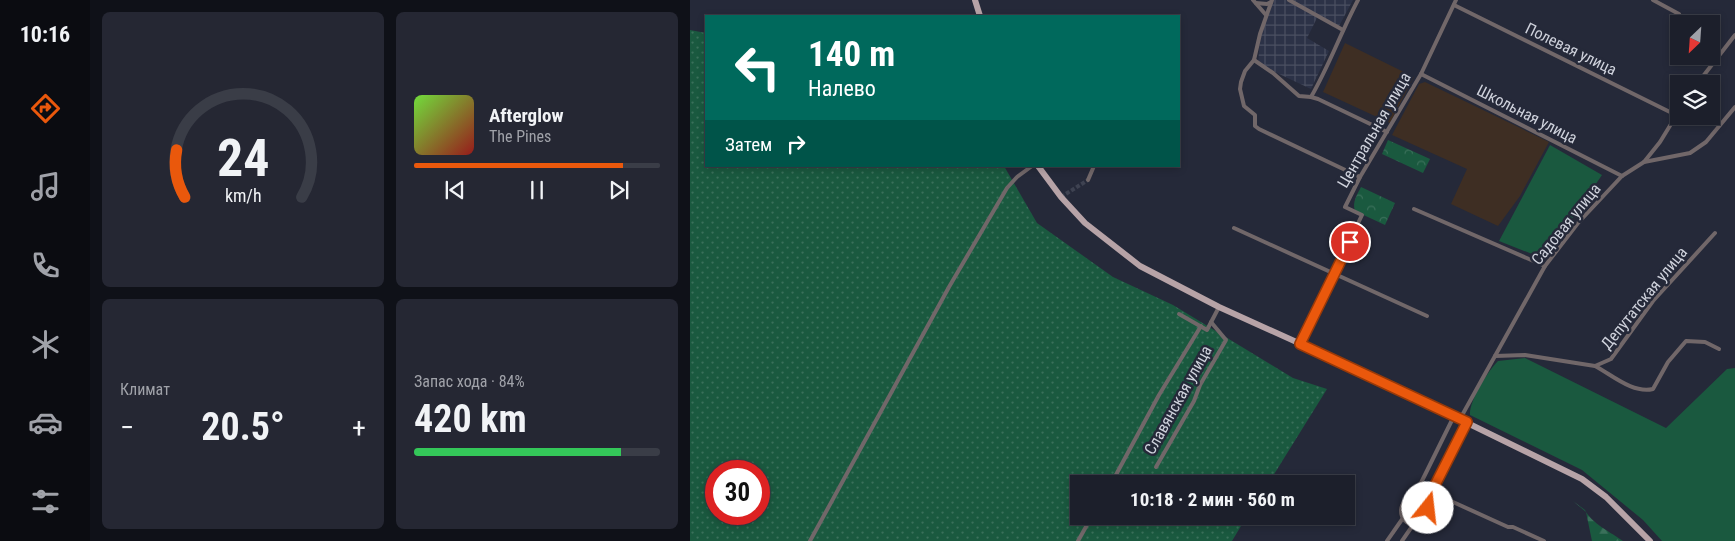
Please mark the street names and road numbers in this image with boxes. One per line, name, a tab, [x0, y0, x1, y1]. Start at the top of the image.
street label: Полевая улица	[1522, 19, 1620, 79]
street label: Центральная улица	[1333, 69, 1415, 191]
street label: Школьная улица	[1474, 81, 1580, 147]
street label: Садовая улица	[1527, 179, 1605, 269]
street label: Депутатская улица	[1597, 243, 1691, 353]
street label: Славянская улица	[1140, 342, 1216, 458]

